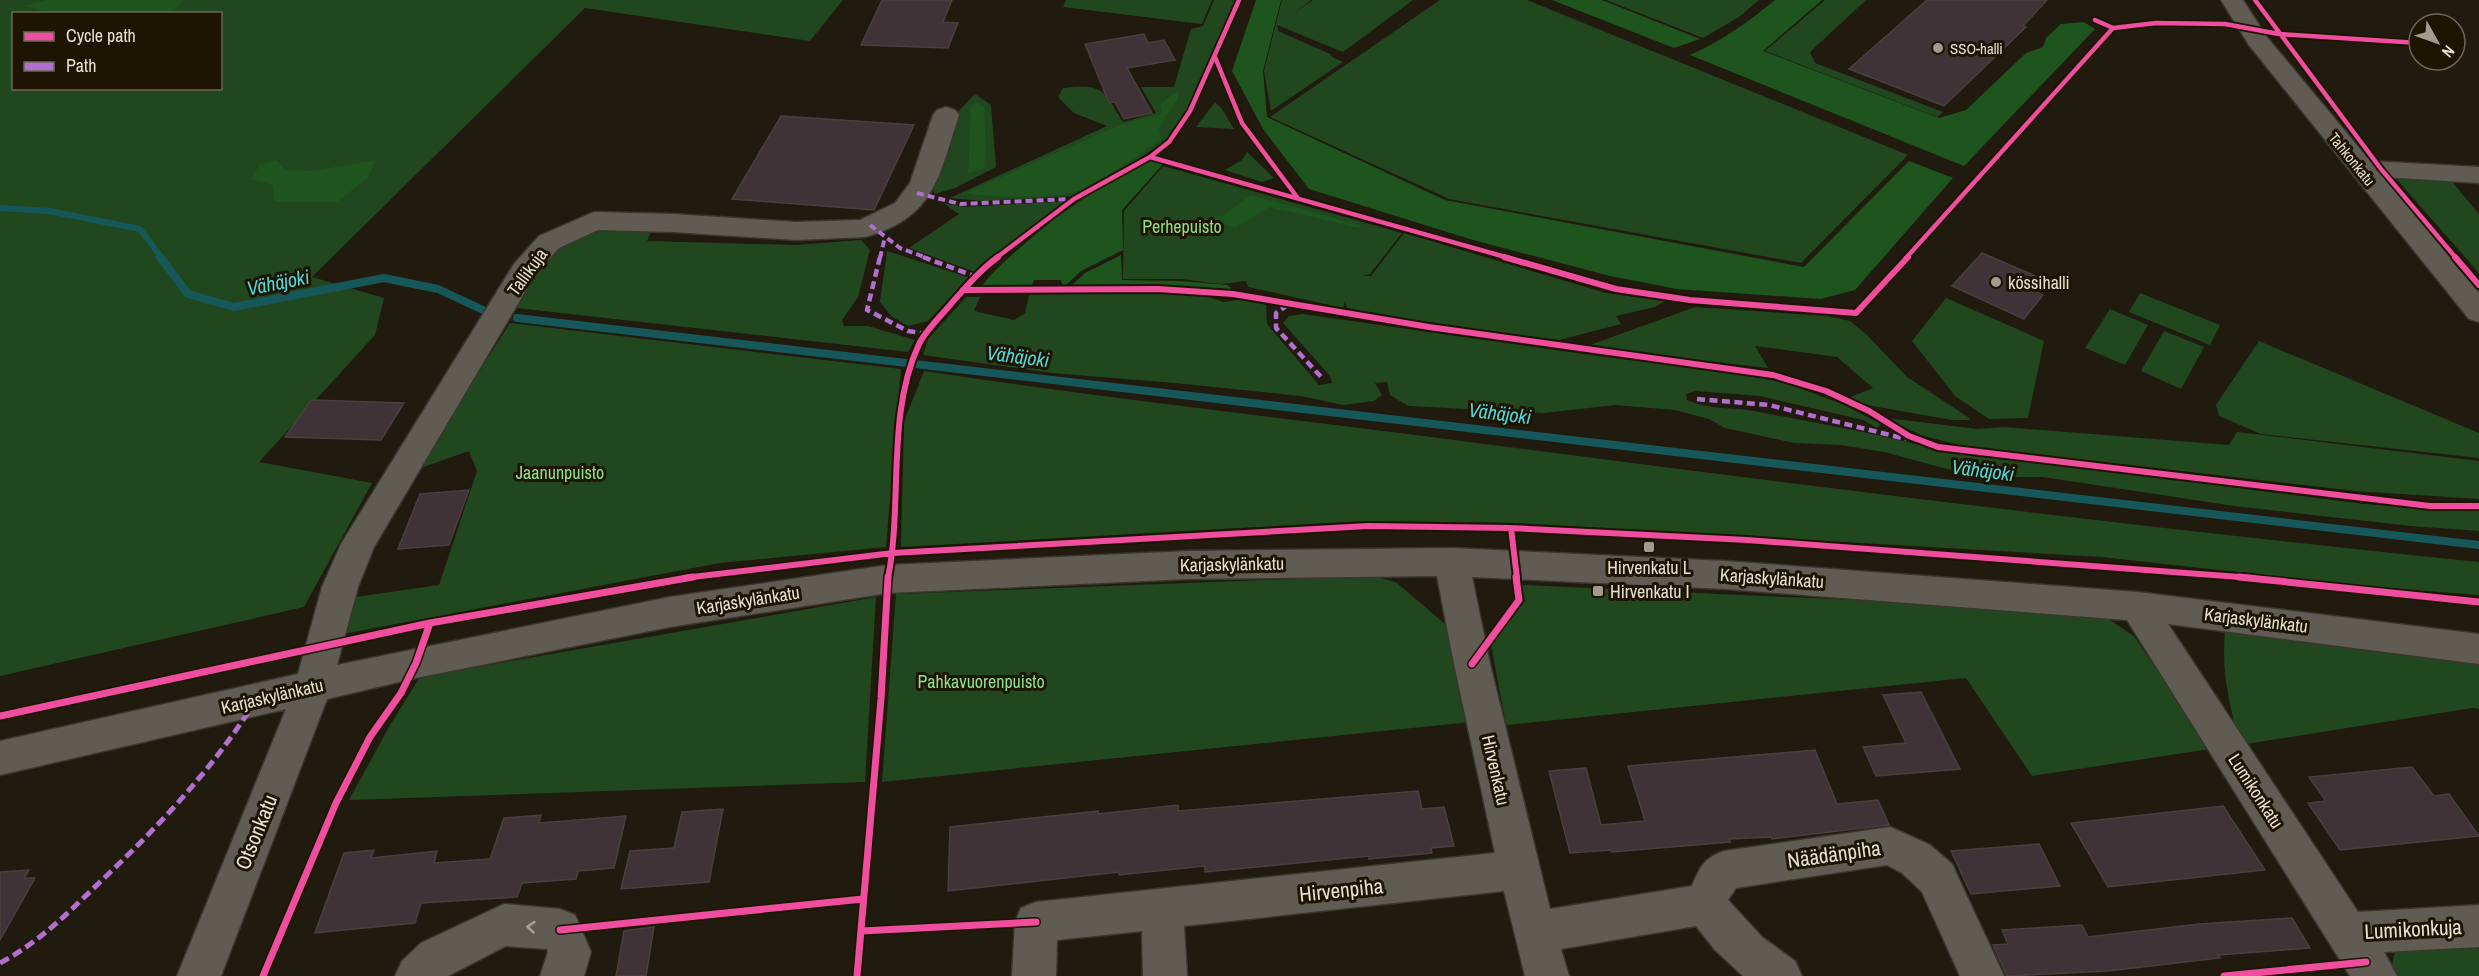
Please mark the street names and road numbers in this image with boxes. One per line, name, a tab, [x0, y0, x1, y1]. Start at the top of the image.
street label: Tahkonkatu	[2324, 128, 2380, 190]
street label: Tallikuja	[501, 243, 553, 301]
street label: Karjaskylänkatu	[1180, 551, 1284, 577]
street label: Karjaskylänkatu	[1719, 562, 1825, 594]
street label: Karjaskylänkatu	[695, 580, 801, 620]
street label: Karjaskylänkatu	[2203, 601, 2309, 639]
street label: Karjaskylänkatu	[218, 672, 326, 720]
street label: Hirvenkatu	[1476, 732, 1516, 808]
street label: Lumikonkatu	[2223, 749, 2289, 833]
street label: Otsonkatu	[228, 790, 284, 874]
street label: Näädänpiha	[1786, 833, 1883, 875]
street label: Hirvenpiha	[1298, 871, 1385, 909]
street label: Lumikonkuja	[2363, 912, 2463, 946]

